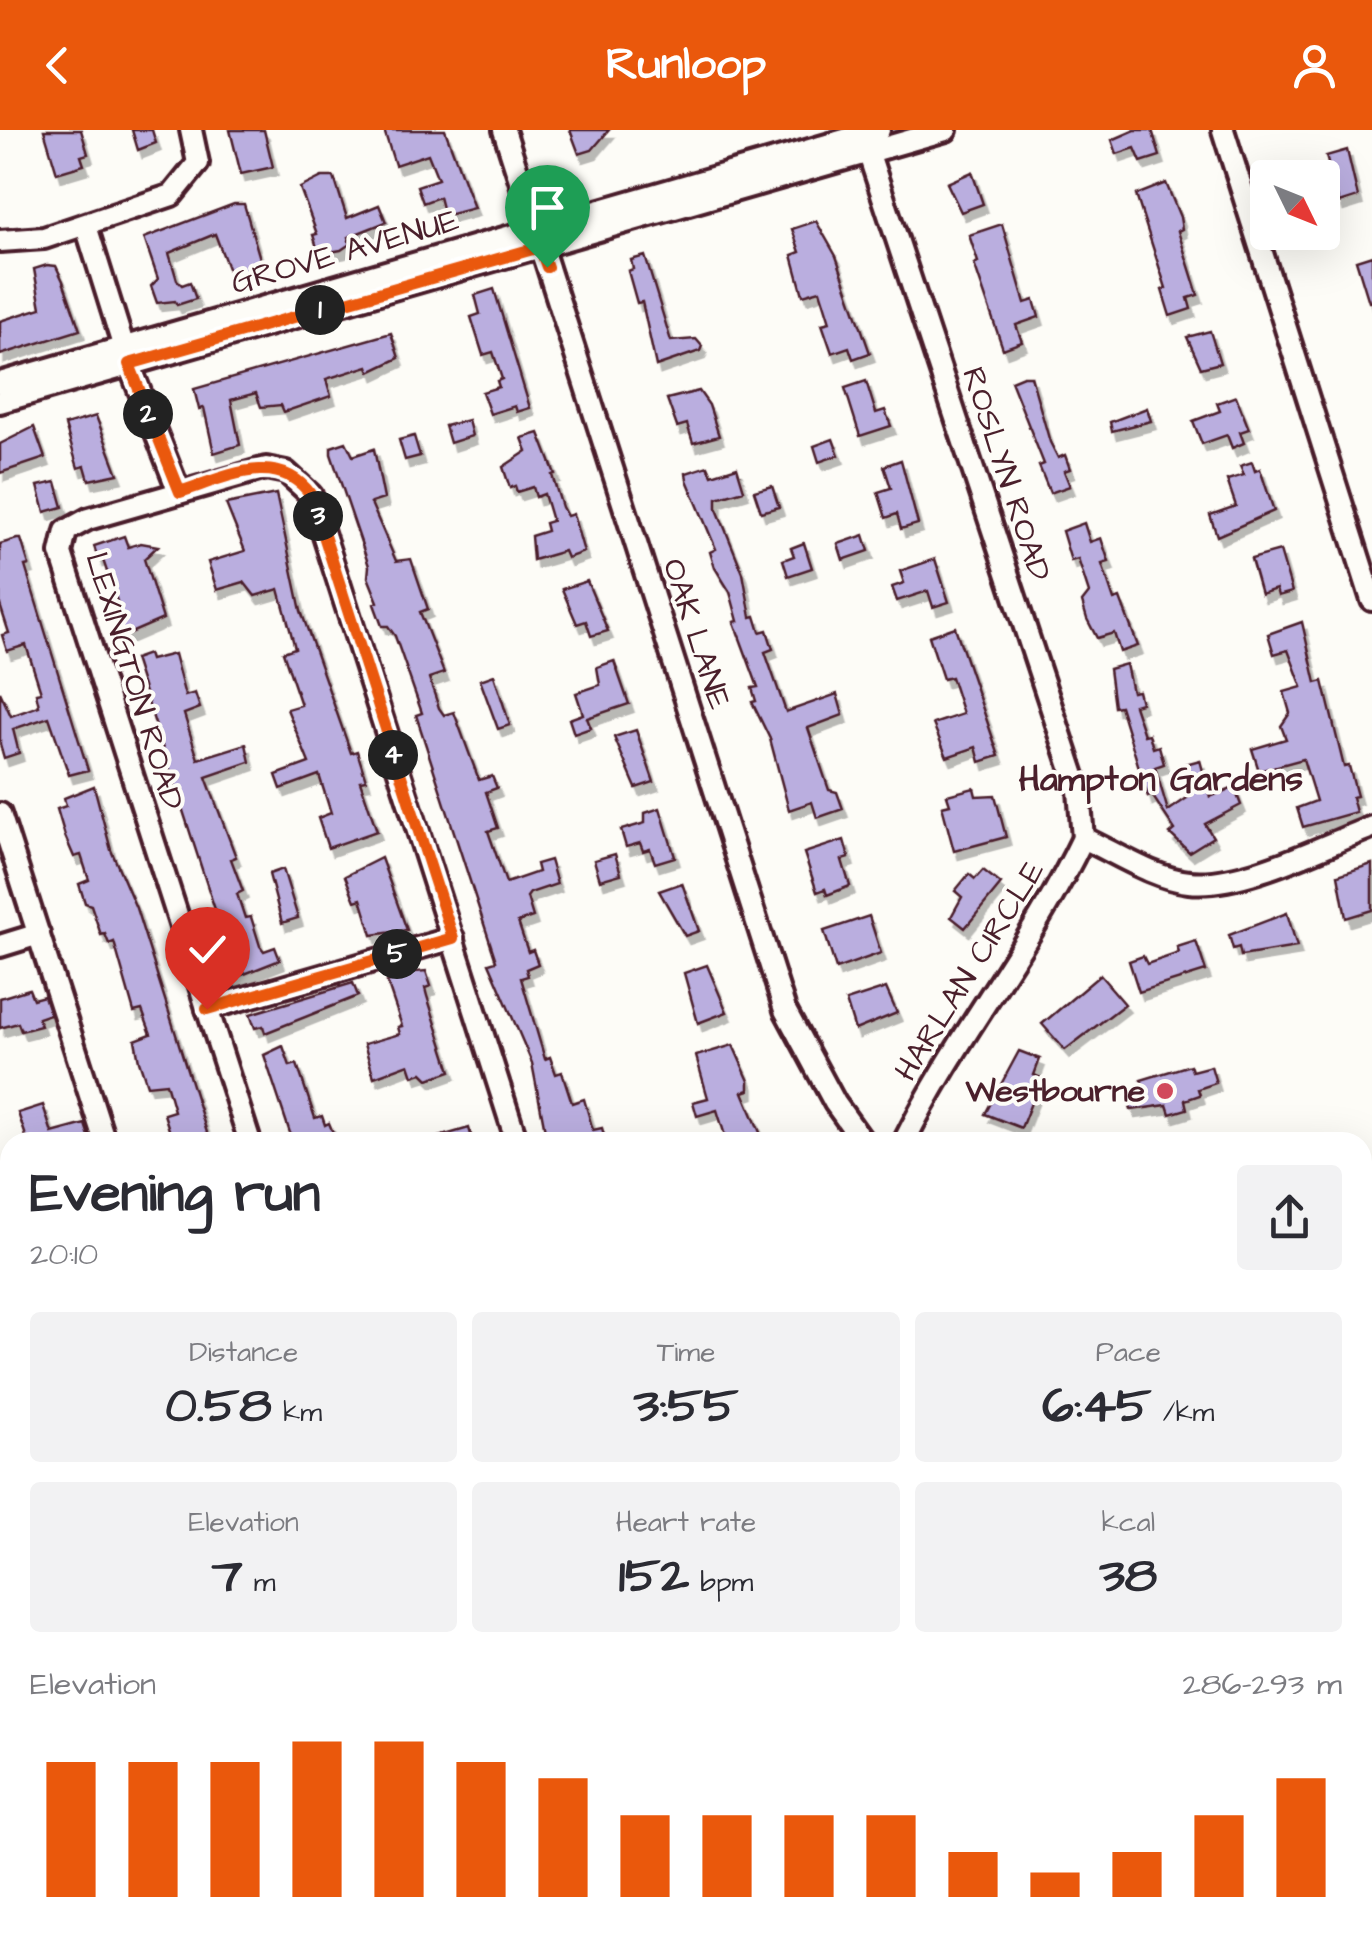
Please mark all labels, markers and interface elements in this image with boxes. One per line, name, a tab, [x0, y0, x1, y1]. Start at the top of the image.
text: Runloop	[606, 34, 766, 96]
icon: back	[30, 38, 85, 93]
icon: person	[1287, 38, 1342, 93]
north arrow	[1250, 160, 1340, 250]
map controls	[1250, 160, 1340, 250]
pin	[505, 165, 590, 268]
icon: arrive	[520, 180, 575, 235]
street label: GROVE AVENUE	[226, 198, 464, 306]
pin: 1	[295, 285, 345, 335]
text: 1	[318, 290, 322, 329]
street label: ROSLYN ROAD	[950, 361, 1062, 587]
pin: 2	[123, 389, 173, 439]
text: 2	[140, 394, 156, 433]
pin: 3	[293, 491, 343, 541]
text: 3	[311, 496, 325, 535]
street label: LEXINGTON ROAD	[73, 547, 195, 815]
street label: OAK LANE	[651, 553, 741, 715]
pin: 4	[368, 730, 418, 780]
text: 4	[383, 735, 403, 774]
district label: Hampton Gardens	[1019, 755, 1303, 805]
street label: HARLAN CIRCLE	[884, 852, 1056, 1090]
pin	[165, 907, 250, 1010]
icon: check	[180, 922, 235, 977]
pin: 5	[372, 929, 422, 979]
text: 5	[387, 934, 407, 973]
place label: Westbourne	[964, 1069, 1145, 1114]
marker: Westbourne	[1154, 1080, 1176, 1102]
text: Evening run	[30, 1156, 320, 1232]
button: share	[1237, 1165, 1342, 1270]
text: 20:10	[30, 1232, 98, 1277]
text: Distance	[189, 1333, 298, 1372]
text: Time	[657, 1333, 715, 1372]
text: Pace	[1096, 1333, 1161, 1372]
text: 0.58	[165, 1372, 272, 1441]
text: 3:55	[634, 1372, 738, 1441]
text: 6:45	[1042, 1372, 1151, 1441]
text: km	[272, 1393, 322, 1432]
text: /km	[1151, 1393, 1214, 1432]
text: Elevation	[189, 1503, 299, 1542]
text: Heart rate	[616, 1503, 756, 1542]
text: kcal	[1102, 1503, 1155, 1542]
text: 7	[212, 1542, 243, 1611]
text: 152	[619, 1542, 689, 1611]
text: 38	[1099, 1542, 1157, 1611]
text: m	[243, 1563, 276, 1602]
text: bpm	[689, 1563, 753, 1602]
text: Elevation	[30, 1662, 156, 1707]
text: 286–293 m	[1182, 1662, 1342, 1707]

